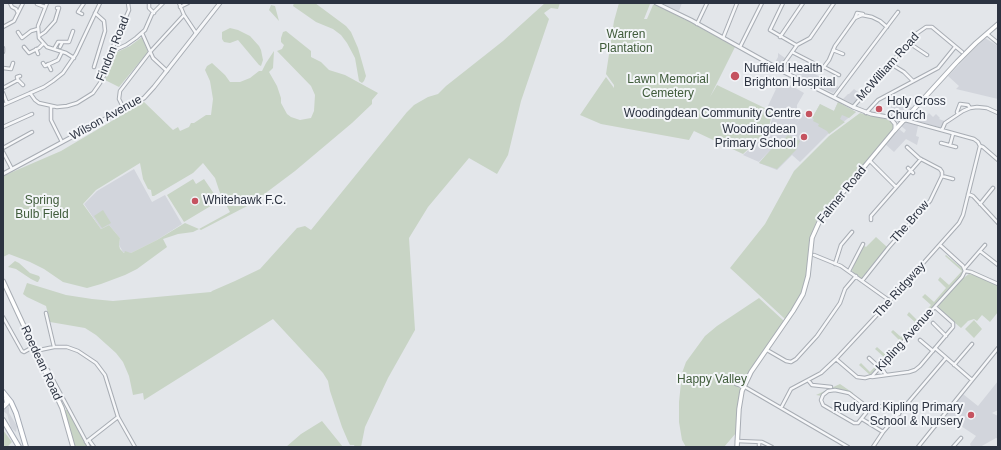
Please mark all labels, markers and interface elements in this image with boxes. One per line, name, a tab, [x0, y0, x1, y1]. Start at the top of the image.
street label: Findon Road	[93, 14, 133, 84]
park label: Warren Plantation	[599, 28, 653, 56]
street label: McWilliam Road	[854, 30, 922, 104]
place label: Nuffield Health Brighton Hospital	[744, 62, 835, 90]
marker: Nuffield Health Brighton Hospital	[729, 70, 741, 82]
park label: Lawn Memorial Cemetery	[627, 73, 709, 101]
street label: Wilson Avenue	[68, 92, 144, 144]
place label: Holy Cross Church	[887, 95, 946, 123]
marker: Holy Cross Church	[874, 104, 884, 114]
place label: Woodingdean Community Centre	[624, 107, 801, 121]
marker: Woodingdean Community Centre	[804, 109, 814, 119]
place label: Woodingdean Primary School	[715, 123, 796, 151]
marker: Woodingdean Primary School	[799, 132, 809, 142]
street label: Falmer Road	[815, 164, 869, 226]
park label: Spring Bulb Field	[15, 194, 69, 222]
place label: Whitehawk F.C.	[203, 194, 286, 208]
marker: Whitehawk F.C.	[190, 196, 200, 206]
street label: The Brow	[888, 198, 932, 246]
street label: The Ridgway	[871, 259, 929, 321]
street label: Kipling Avenue	[873, 306, 937, 374]
street label: Roedean Road	[17, 323, 65, 403]
park label: Happy Valley	[677, 373, 747, 387]
place label: Rudyard Kipling Primary School & Nursery	[834, 401, 963, 429]
marker: Rudyard Kipling Primary School & Nursery	[966, 410, 976, 420]

